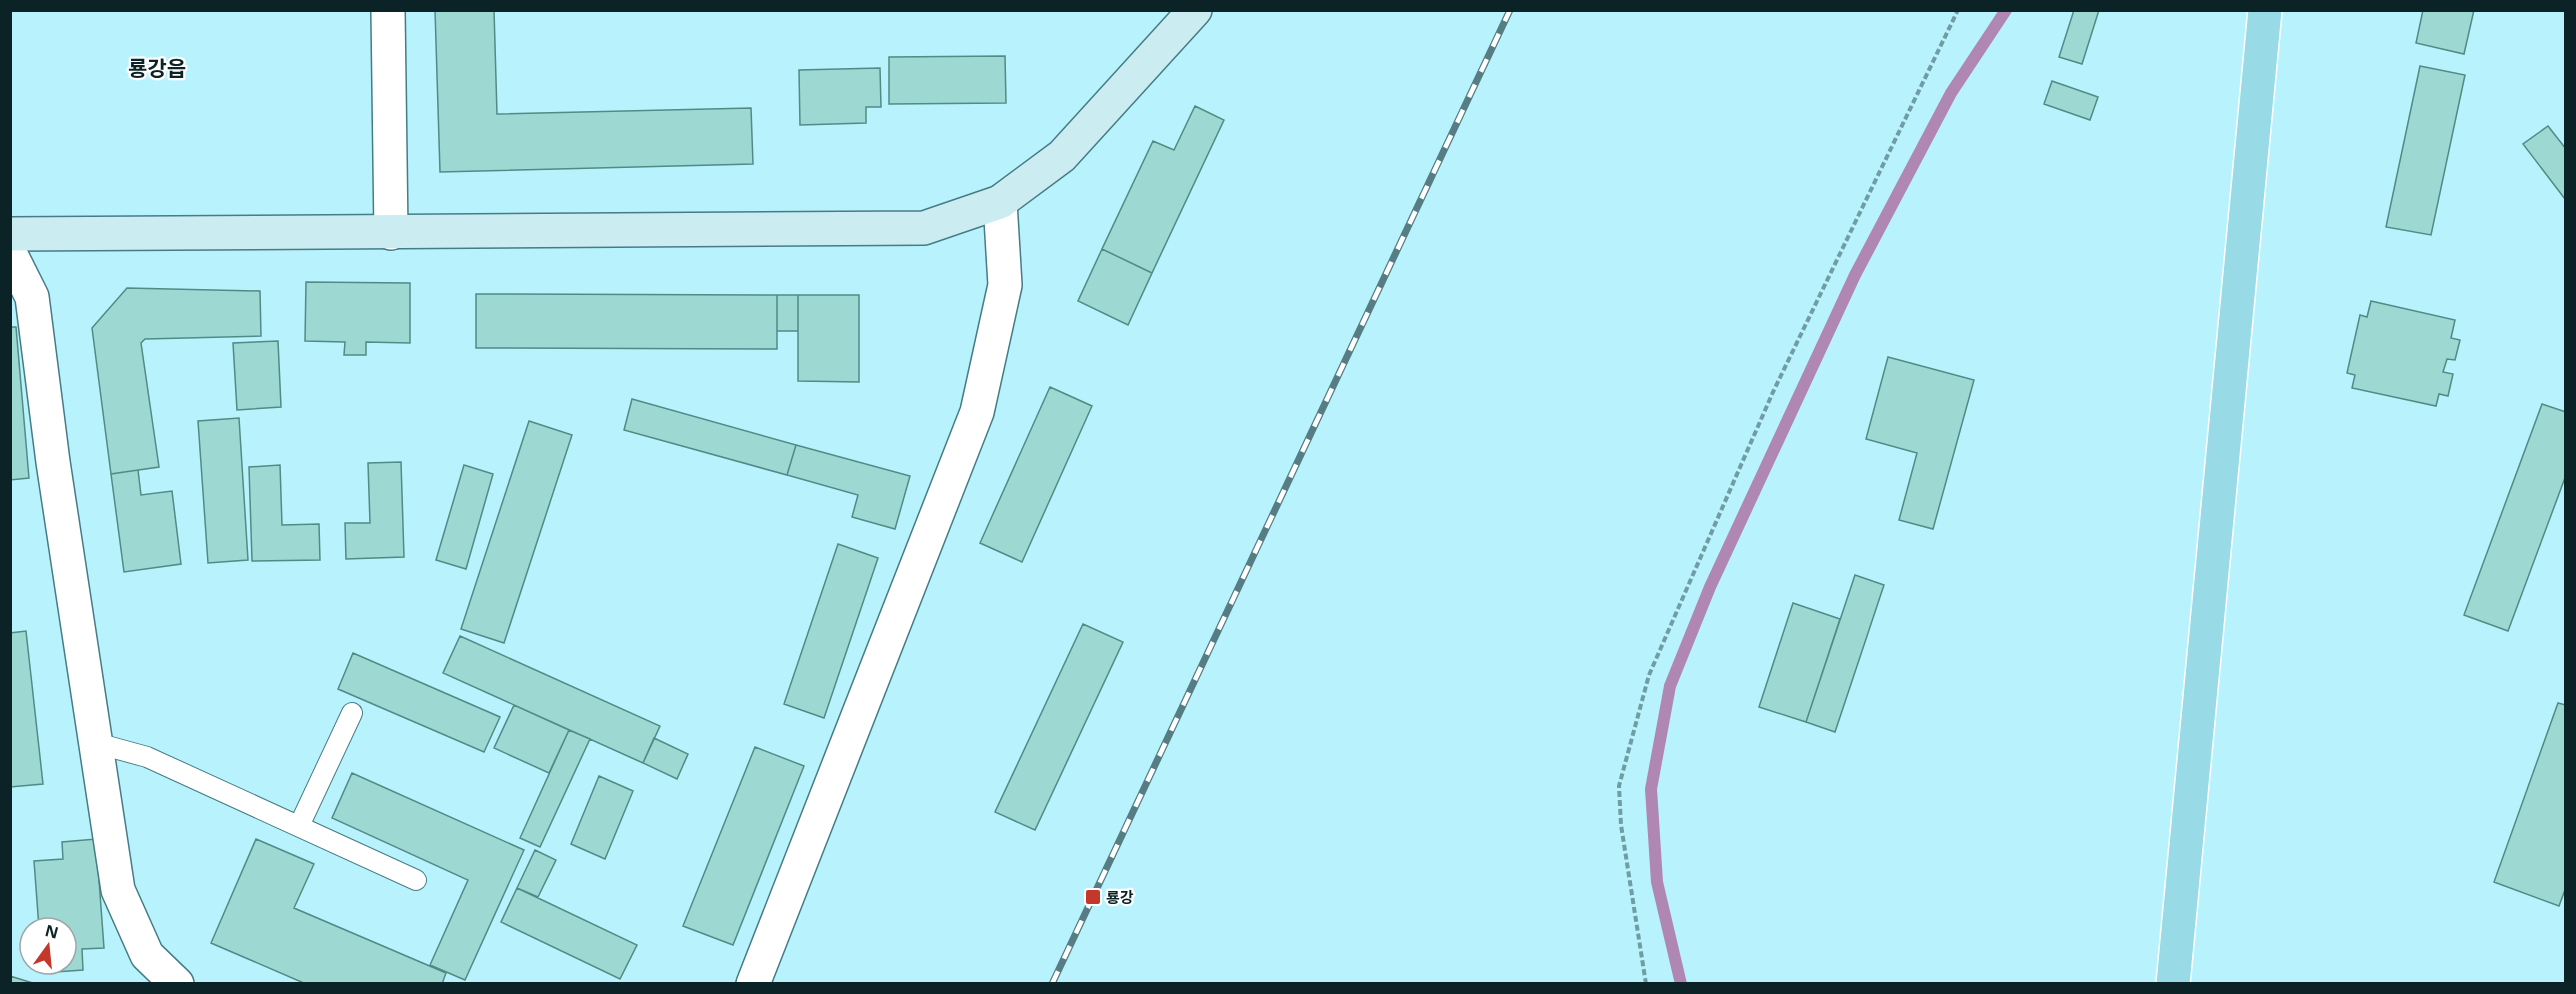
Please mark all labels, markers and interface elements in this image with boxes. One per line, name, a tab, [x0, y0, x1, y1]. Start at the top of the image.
district label: 룡강읍	[128, 54, 186, 82]
place label: 룡강	[1106, 887, 1134, 907]
marker: 룡강	[1084, 888, 1102, 906]
north arrow	[18, 916, 78, 976]
text: N	[43, 919, 61, 944]

